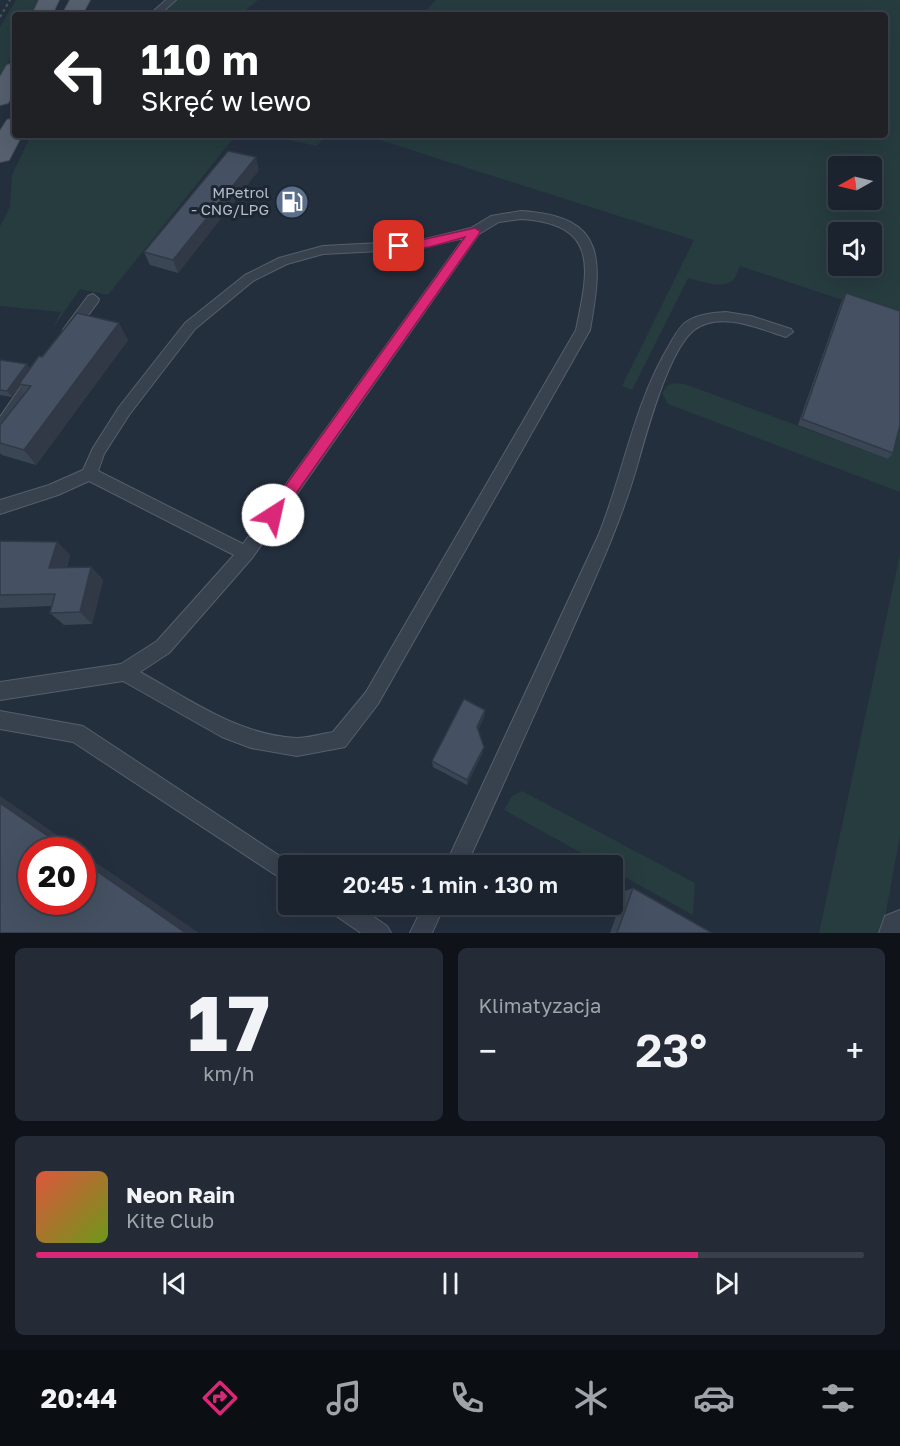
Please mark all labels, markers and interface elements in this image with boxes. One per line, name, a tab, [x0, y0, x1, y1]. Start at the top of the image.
text: 110 m	[141, 34, 259, 84]
icon: left	[42, 36, 120, 114]
text: Skręć w lewo	[141, 85, 311, 117]
north arrow	[828, 156, 882, 210]
map controls	[828, 156, 882, 276]
place label: MPetrol - CNG/LPG	[191, 183, 269, 218]
fuel station icon: MPetrol - CNG/LPG	[274, 184, 310, 220]
pin	[373, 220, 424, 271]
button: sound	[828, 222, 882, 276]
icon: arrive	[382, 229, 415, 262]
position arrow	[241, 483, 305, 547]
speed limit sign: 20	[18, 837, 96, 915]
text: 20:45 · 1 min · 130 m	[343, 871, 558, 898]
text: 17	[187, 975, 270, 1068]
text: Klimatyzacja	[479, 993, 601, 1017]
text: 23°	[635, 1023, 707, 1077]
text: −	[479, 1031, 497, 1070]
text: +	[846, 1031, 864, 1070]
text: km/h	[203, 1061, 254, 1085]
text: Neon Rain	[126, 1181, 235, 1208]
text: Kite Club	[126, 1208, 214, 1232]
icon: previous	[158, 1267, 191, 1300]
icon: pause	[434, 1267, 467, 1300]
icon: next	[710, 1267, 743, 1300]
icon: directions	[199, 1377, 241, 1419]
icon: music	[323, 1377, 365, 1419]
icon: phone	[446, 1377, 488, 1419]
icon: climate	[570, 1377, 612, 1419]
icon: car	[693, 1377, 735, 1419]
icon: filters	[817, 1377, 859, 1419]
text: 20:44	[41, 1382, 117, 1414]

